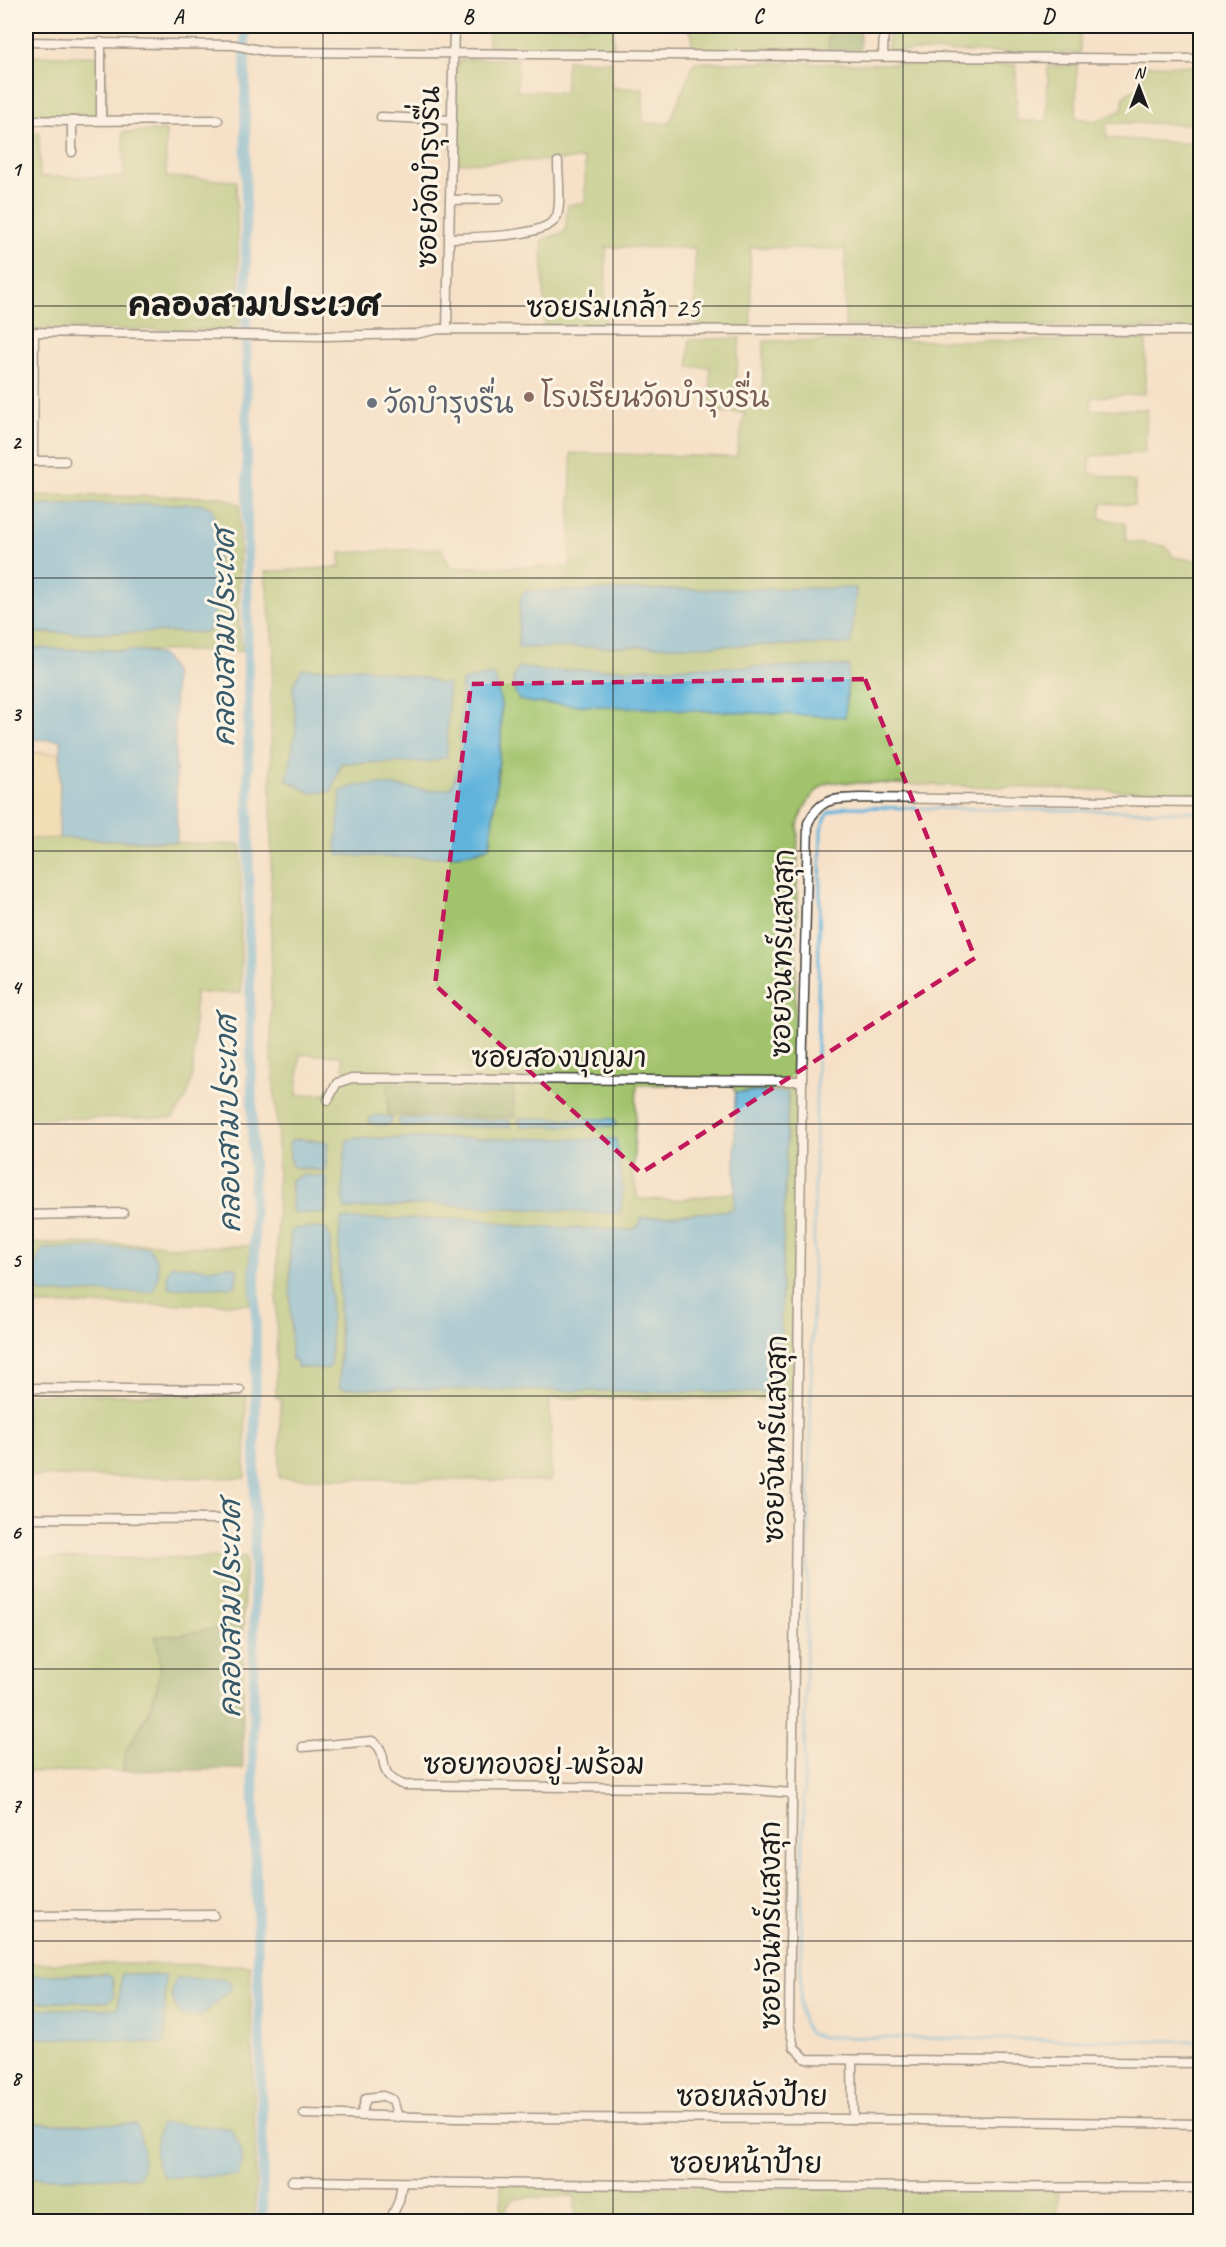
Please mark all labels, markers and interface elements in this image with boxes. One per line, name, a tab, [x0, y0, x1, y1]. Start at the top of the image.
text: A	[173, 4, 185, 29]
text: B	[463, 4, 475, 29]
text: C	[753, 4, 765, 29]
text: D	[1042, 4, 1056, 29]
north arrow	[1109, 57, 1169, 117]
text: N	[1134, 63, 1147, 83]
street label: ซอยวัดบำรุงรื่น	[400, 85, 450, 269]
text: 1	[12, 157, 23, 182]
district label: คลองสามประเวศ	[128, 285, 383, 326]
street label: ซอยร่มเกล้า 25	[526, 289, 701, 325]
place label: โรงเรียนวัดบำรุงรื่น	[541, 371, 769, 418]
place label: วัดบำรุงรื่น	[384, 377, 514, 424]
marker: โรงเรียนวัดบำรุงรื่น	[522, 390, 536, 404]
marker: วัดบำรุงรื่น	[365, 396, 379, 410]
text: 2	[12, 430, 23, 455]
water label: คลองสามประเวศ	[205, 523, 243, 747]
text: 3	[12, 702, 23, 727]
street label: ซอยจันทร์แสงสุก	[761, 848, 804, 1058]
text: 4	[12, 975, 24, 1000]
water label: คลองสามประเวศ	[207, 1008, 249, 1233]
street label: ซอยสองบุญมา	[471, 1040, 647, 1078]
text: 5	[12, 1248, 23, 1273]
street label: ซอยจันทร์แสงสุก	[754, 1334, 797, 1544]
water label: คลองสามประเวศ	[211, 1494, 249, 1718]
text: 6	[11, 1520, 22, 1545]
street label: ซอยทองอยู่-พร้อม	[423, 1746, 645, 1785]
text: 7	[12, 1793, 23, 1818]
street label: ซอยจันทร์แสงสุก	[751, 1821, 791, 2029]
text: 8	[12, 2066, 24, 2091]
street label: ซอยหลังป้าย	[676, 2078, 828, 2114]
street label: ซอยหน้าป้าย	[670, 2145, 822, 2181]

